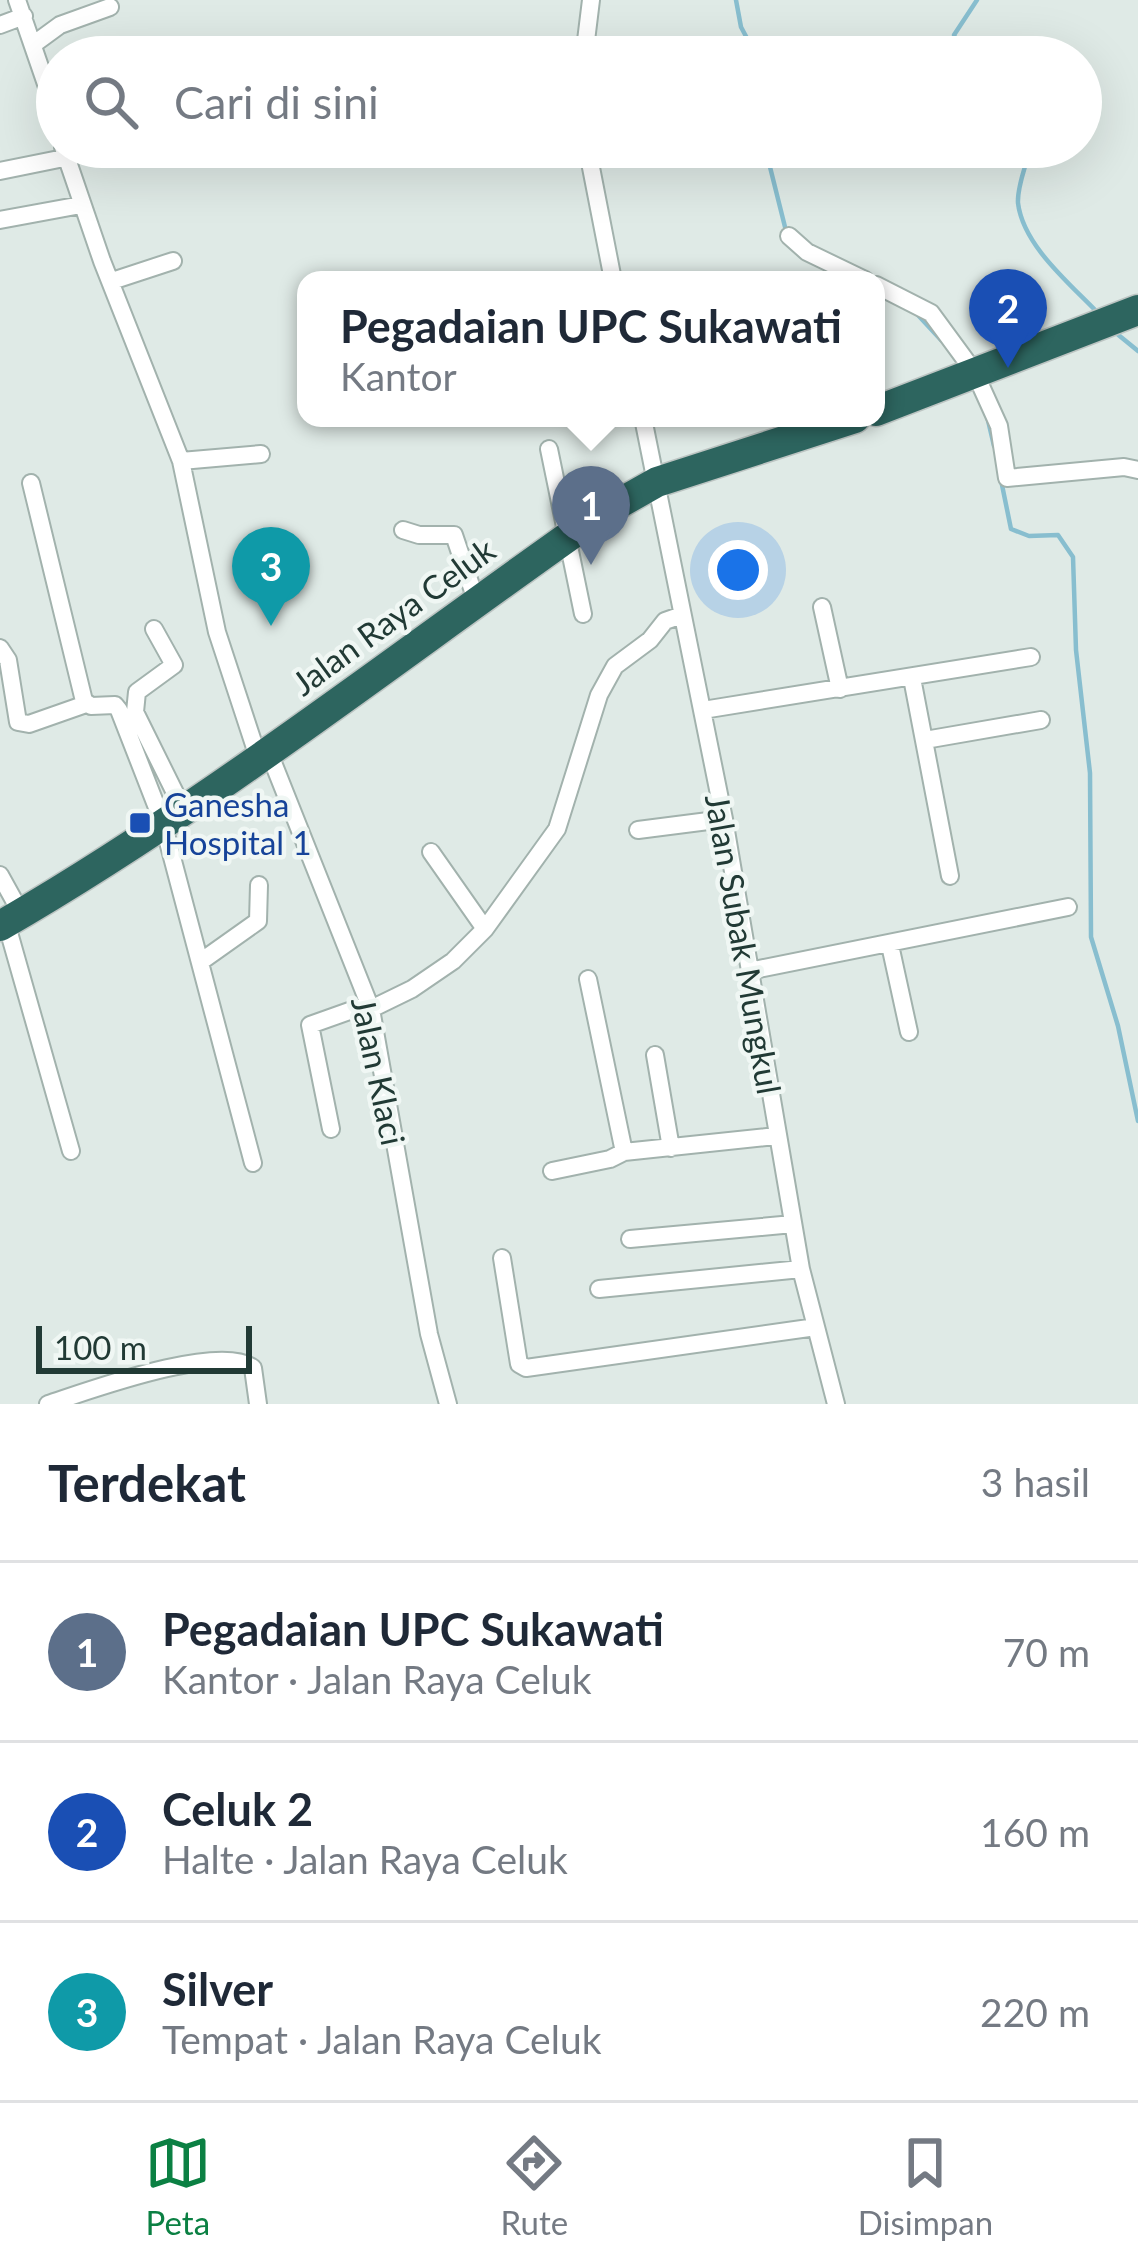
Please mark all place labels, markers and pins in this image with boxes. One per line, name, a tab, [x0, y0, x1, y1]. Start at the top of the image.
pin: 2	[969, 269, 1047, 368]
pin: 1	[552, 466, 630, 565]
pin: 3	[232, 527, 310, 626]
place label: Ganesha Hospital 1	[164, 784, 312, 862]
marker: Ganesha Hospital 1	[127, 810, 153, 836]

